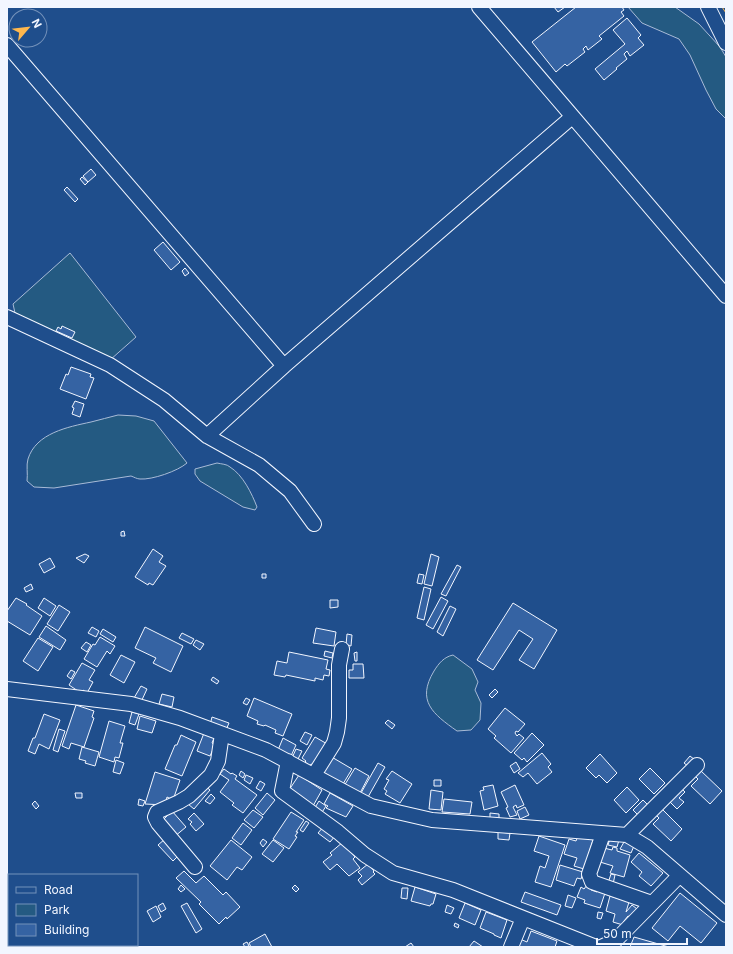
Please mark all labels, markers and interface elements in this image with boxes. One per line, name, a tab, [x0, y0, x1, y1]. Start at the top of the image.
north arrow	[8, 8, 48, 48]
text: N	[29, 16, 45, 30]
legend	[8, 874, 138, 946]
text: Road	[44, 882, 73, 897]
text: Park	[44, 902, 70, 917]
scale bar	[597, 920, 687, 946]
text: Building	[44, 922, 89, 937]
text: 50 m	[603, 926, 632, 941]

